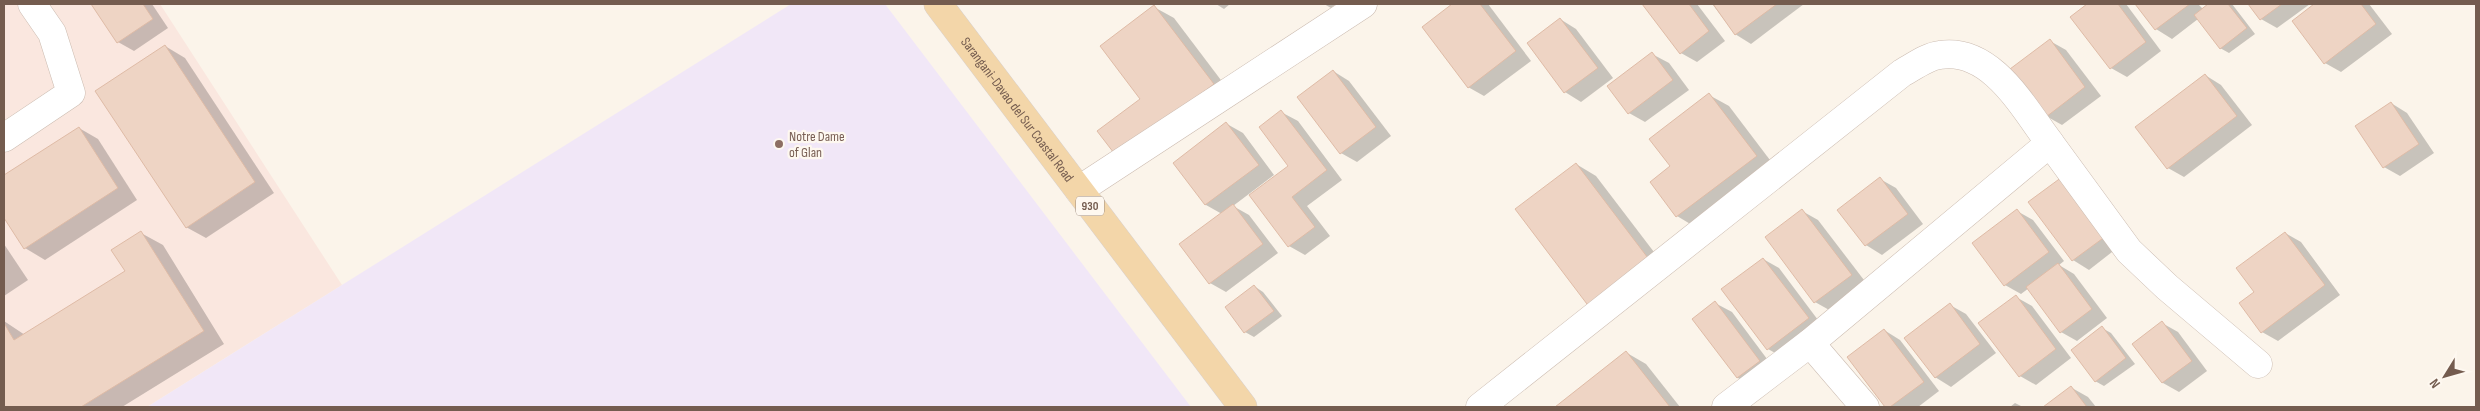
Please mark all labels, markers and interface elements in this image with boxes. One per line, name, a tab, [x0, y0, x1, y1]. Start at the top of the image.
street label: Sarangani-Davao del Sur Coastal Road	[957, 34, 1078, 185]
place label: Notre Dame of Glan	[789, 128, 845, 161]
marker: Notre Dame of Glan	[773, 138, 785, 150]
road number: 930	[1076, 197, 1104, 216]
north arrow	[2420, 351, 2470, 401]
text: N	[2426, 375, 2444, 392]

